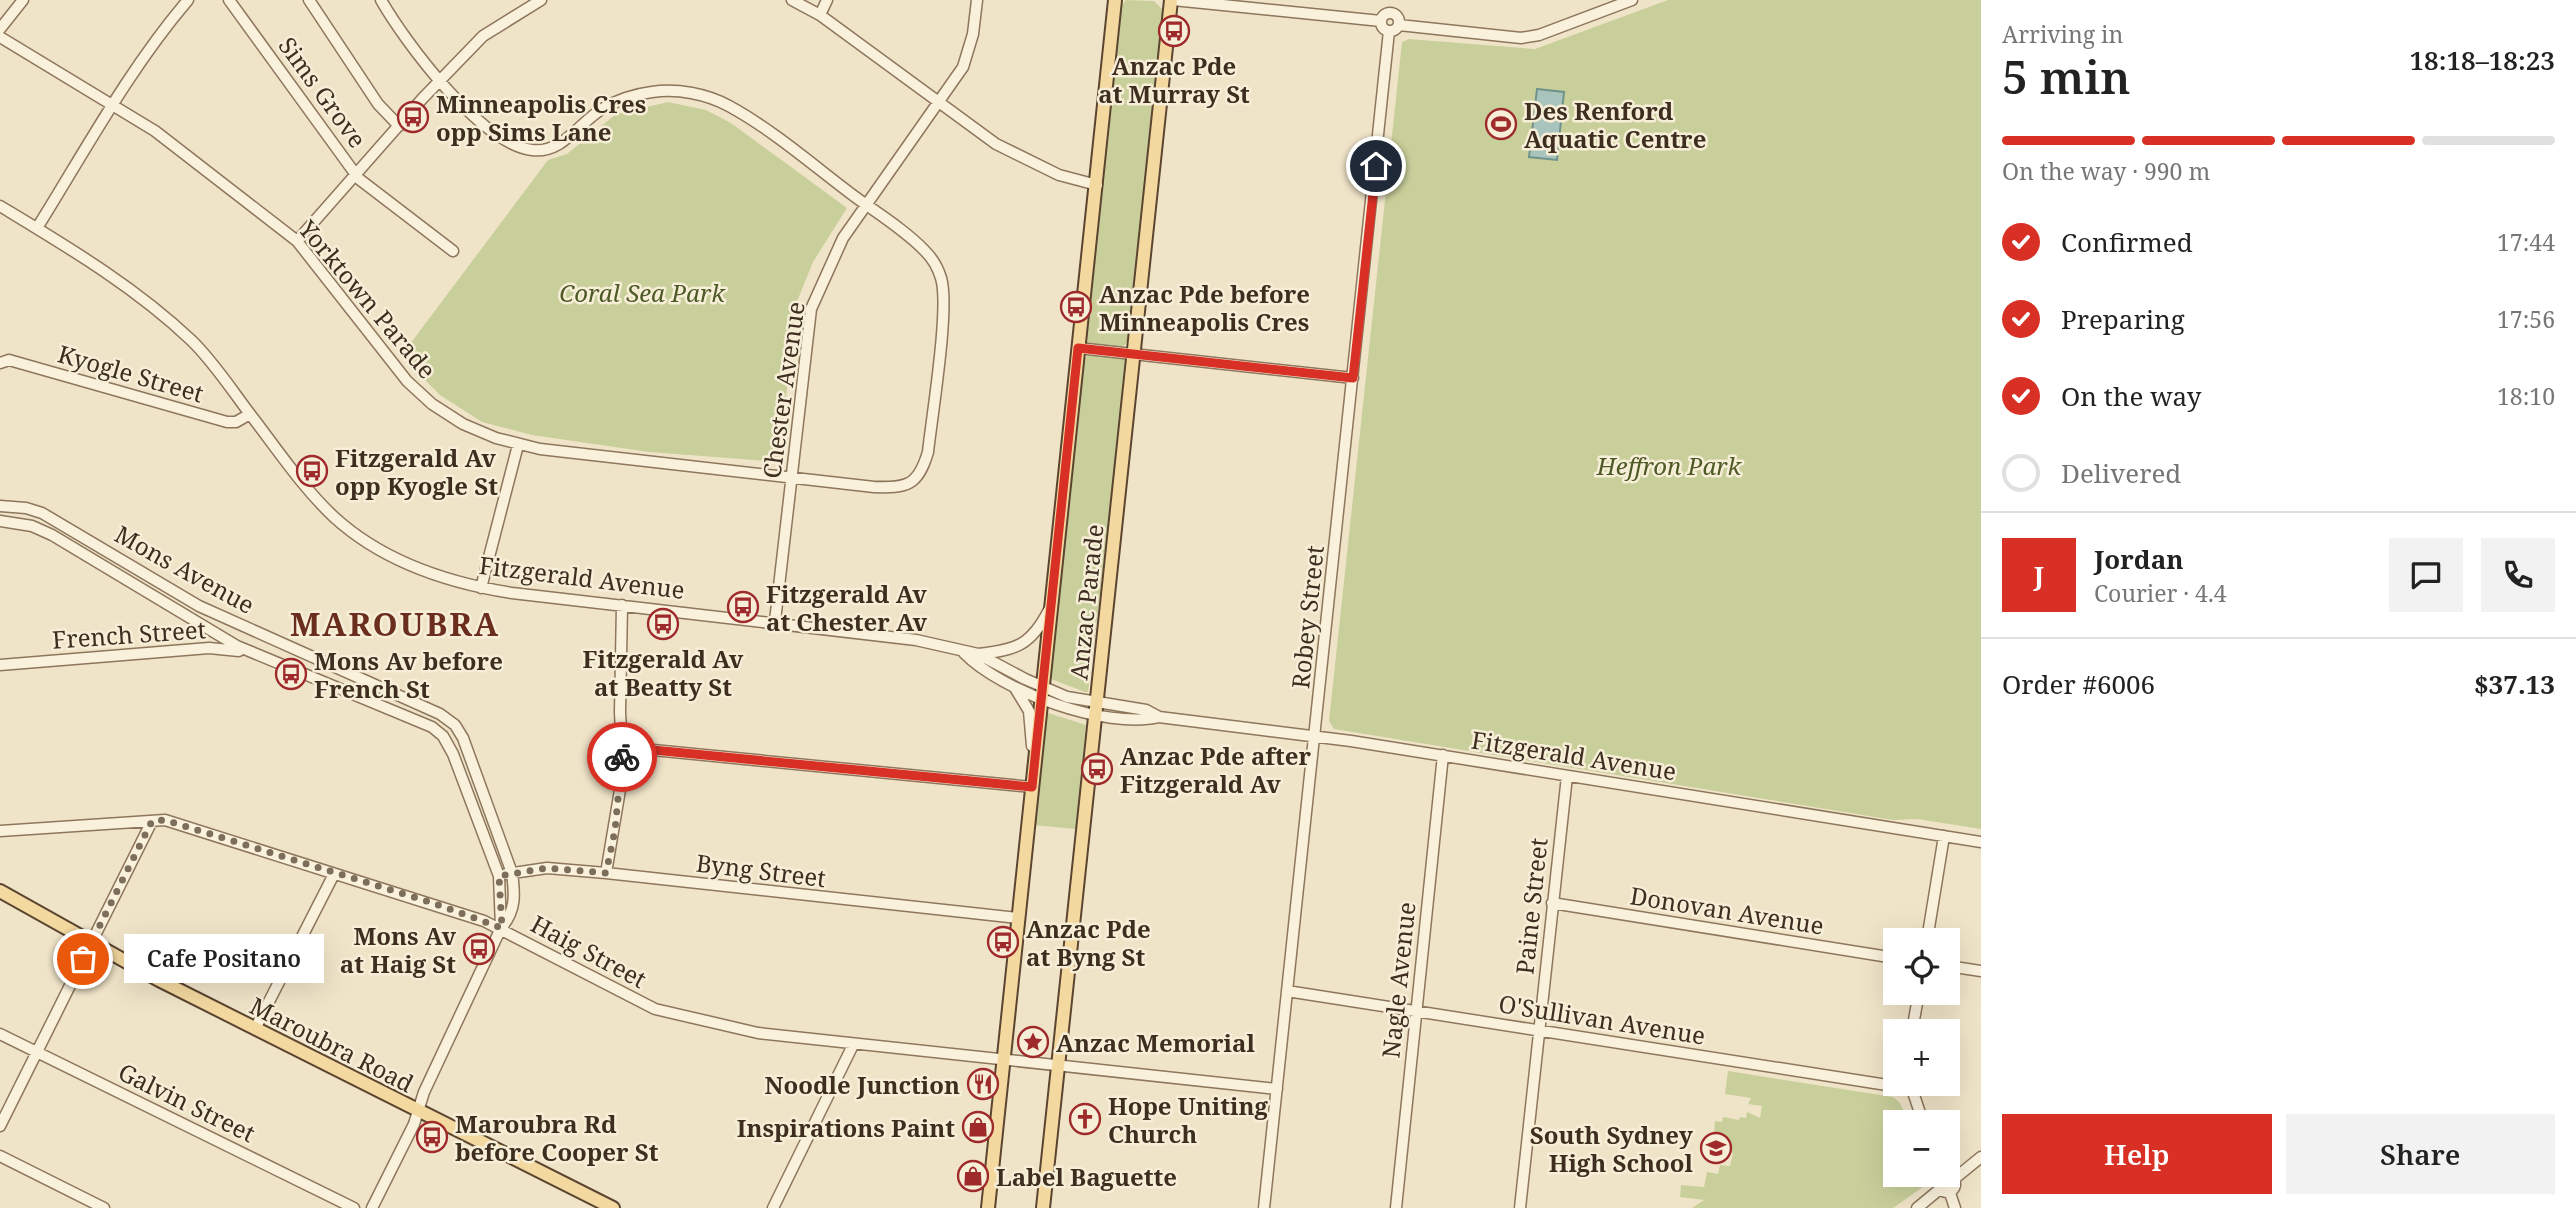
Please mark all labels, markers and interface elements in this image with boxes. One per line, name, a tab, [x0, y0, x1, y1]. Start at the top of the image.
bus stop icon: Anzac Pde at Murray St	[1157, 14, 1191, 48]
text: Arriving in	[2002, 18, 2123, 50]
street label: Sims Grove	[272, 30, 374, 154]
text: 18:18–18:23	[2409, 42, 2555, 78]
text: 5 min	[2002, 45, 2130, 107]
place label: Anzac Pde at Murray St	[1098, 49, 1250, 110]
place label: Minneapolis Cres opp Sims Lane	[436, 87, 646, 148]
place label: Des Renford Aquatic Centre	[1524, 94, 1706, 155]
bus stop icon: Minneapolis Cres opp Sims Lane	[396, 100, 430, 134]
sports icon: Des Renford Aquatic Centre	[1484, 107, 1518, 141]
pin	[1346, 136, 1406, 196]
icon: home	[1357, 147, 1395, 185]
text: On the way · 990 m	[2002, 155, 2210, 187]
street label: Yorktown Parade	[291, 212, 444, 385]
icon: check	[2002, 223, 2040, 261]
text: Confirmed	[2061, 224, 2193, 260]
text: 17:44	[2497, 226, 2555, 258]
park label: Coral Sea Park	[559, 276, 726, 309]
place label: Anzac Pde before Minneapolis Cres	[1099, 277, 1310, 338]
bus stop icon: Anzac Pde before Minneapolis Cres	[1059, 290, 1093, 324]
street label: Chester Avenue	[754, 299, 812, 481]
icon: check	[2002, 300, 2040, 338]
text: Preparing	[2061, 301, 2185, 337]
text: 17:56	[2497, 303, 2555, 335]
street label: Kyogle Street	[54, 336, 208, 410]
icon: check	[2002, 377, 2040, 415]
text: On the way	[2061, 378, 2201, 414]
text: 18:10	[2497, 380, 2555, 412]
place label: Fitzgerald Av opp Kyogle St	[335, 441, 498, 502]
park label: Heffron Park	[1596, 449, 1743, 482]
bus stop icon: Fitzgerald Av opp Kyogle St	[295, 454, 329, 488]
text: Delivered	[2061, 455, 2181, 491]
street label: Mons Avenue	[109, 517, 261, 621]
street label: Anzac Parade	[1061, 523, 1111, 681]
button: chat	[2389, 538, 2463, 612]
button: phone	[2481, 538, 2555, 612]
text: Jordan	[2094, 541, 2184, 577]
street label: Robey Street	[1283, 544, 1331, 690]
street label: Fitzgerald Avenue	[477, 548, 687, 606]
text: J	[2034, 557, 2044, 593]
place label: Fitzgerald Av at Chester Av	[766, 577, 928, 638]
text: Courier · 4.4	[2094, 577, 2227, 609]
bus stop icon: Fitzgerald Av at Chester Av	[726, 590, 760, 624]
district label: MAROUBRA	[290, 602, 500, 645]
bus stop icon: Fitzgerald Av at Beatty St	[646, 607, 680, 641]
street label: French Street	[51, 612, 207, 656]
place label: Fitzgerald Av at Beatty St	[583, 642, 744, 703]
place label: Mons Av before French St	[314, 644, 503, 705]
bus stop icon: Mons Av before French St	[274, 657, 308, 691]
text: Order #6006	[2002, 666, 2155, 702]
text: $37.13	[2474, 666, 2555, 702]
courier	[587, 722, 657, 792]
street label: Fitzgerald Avenue	[1469, 723, 1679, 787]
icon: bike	[603, 738, 641, 776]
place label: Anzac Pde after Fitzgerald Av	[1120, 739, 1312, 800]
bus stop icon: Anzac Pde after Fitzgerald Av	[1080, 752, 1114, 786]
street label: Paine Street	[1507, 836, 1555, 976]
street label: Byng Street	[694, 846, 828, 894]
street label: Donovan Avenue	[1628, 878, 1826, 942]
street label: Nagle Avenue	[1373, 900, 1423, 1060]
street label: Haig Street	[525, 907, 653, 995]
place label: Anzac Pde at Byng St	[1026, 912, 1151, 973]
place label: Mons Av at Haig St	[340, 919, 456, 980]
bus stop icon: Anzac Pde at Byng St	[986, 925, 1020, 959]
map controls	[1883, 928, 1960, 1187]
button: locate	[1883, 928, 1960, 1005]
pin	[53, 929, 113, 989]
bus stop icon: Mons Av at Haig St	[462, 932, 496, 966]
callout: Cafe Positano	[125, 934, 324, 984]
icon: bag	[64, 940, 102, 978]
text: Cafe Positano	[147, 942, 301, 974]
street label: O'Sullivan Avenue	[1496, 986, 1708, 1052]
street label: Maroubra Road	[245, 989, 420, 1100]
button: +	[1883, 1019, 1960, 1096]
place icon: Anzac Memorial	[1016, 1025, 1050, 1059]
place label: Anzac Memorial	[1056, 1026, 1255, 1059]
street label: Galvin Street	[113, 1055, 261, 1149]
restaurant icon: Noodle Junction	[966, 1067, 1000, 1101]
place label: Noodle Junction	[765, 1068, 960, 1101]
place label: Hope Uniting Church	[1108, 1089, 1268, 1150]
church icon: Hope Uniting Church	[1068, 1102, 1102, 1136]
place label: Maroubra Rd before Cooper St	[455, 1107, 659, 1168]
shop icon: Inspirations Paint	[961, 1110, 995, 1144]
button: −	[1883, 1110, 1960, 1187]
place label: Inspirations Paint	[737, 1111, 955, 1144]
button: Help	[2002, 1114, 2272, 1194]
button: Share	[2286, 1114, 2555, 1194]
place label: South Sydney High School	[1530, 1118, 1694, 1179]
bus stop icon: Maroubra Rd before Cooper St	[415, 1120, 449, 1154]
school or university icon: South Sydney High School	[1699, 1131, 1733, 1165]
shop icon: Label Baguette	[956, 1159, 990, 1193]
place label: Label Baguette	[996, 1160, 1177, 1193]

